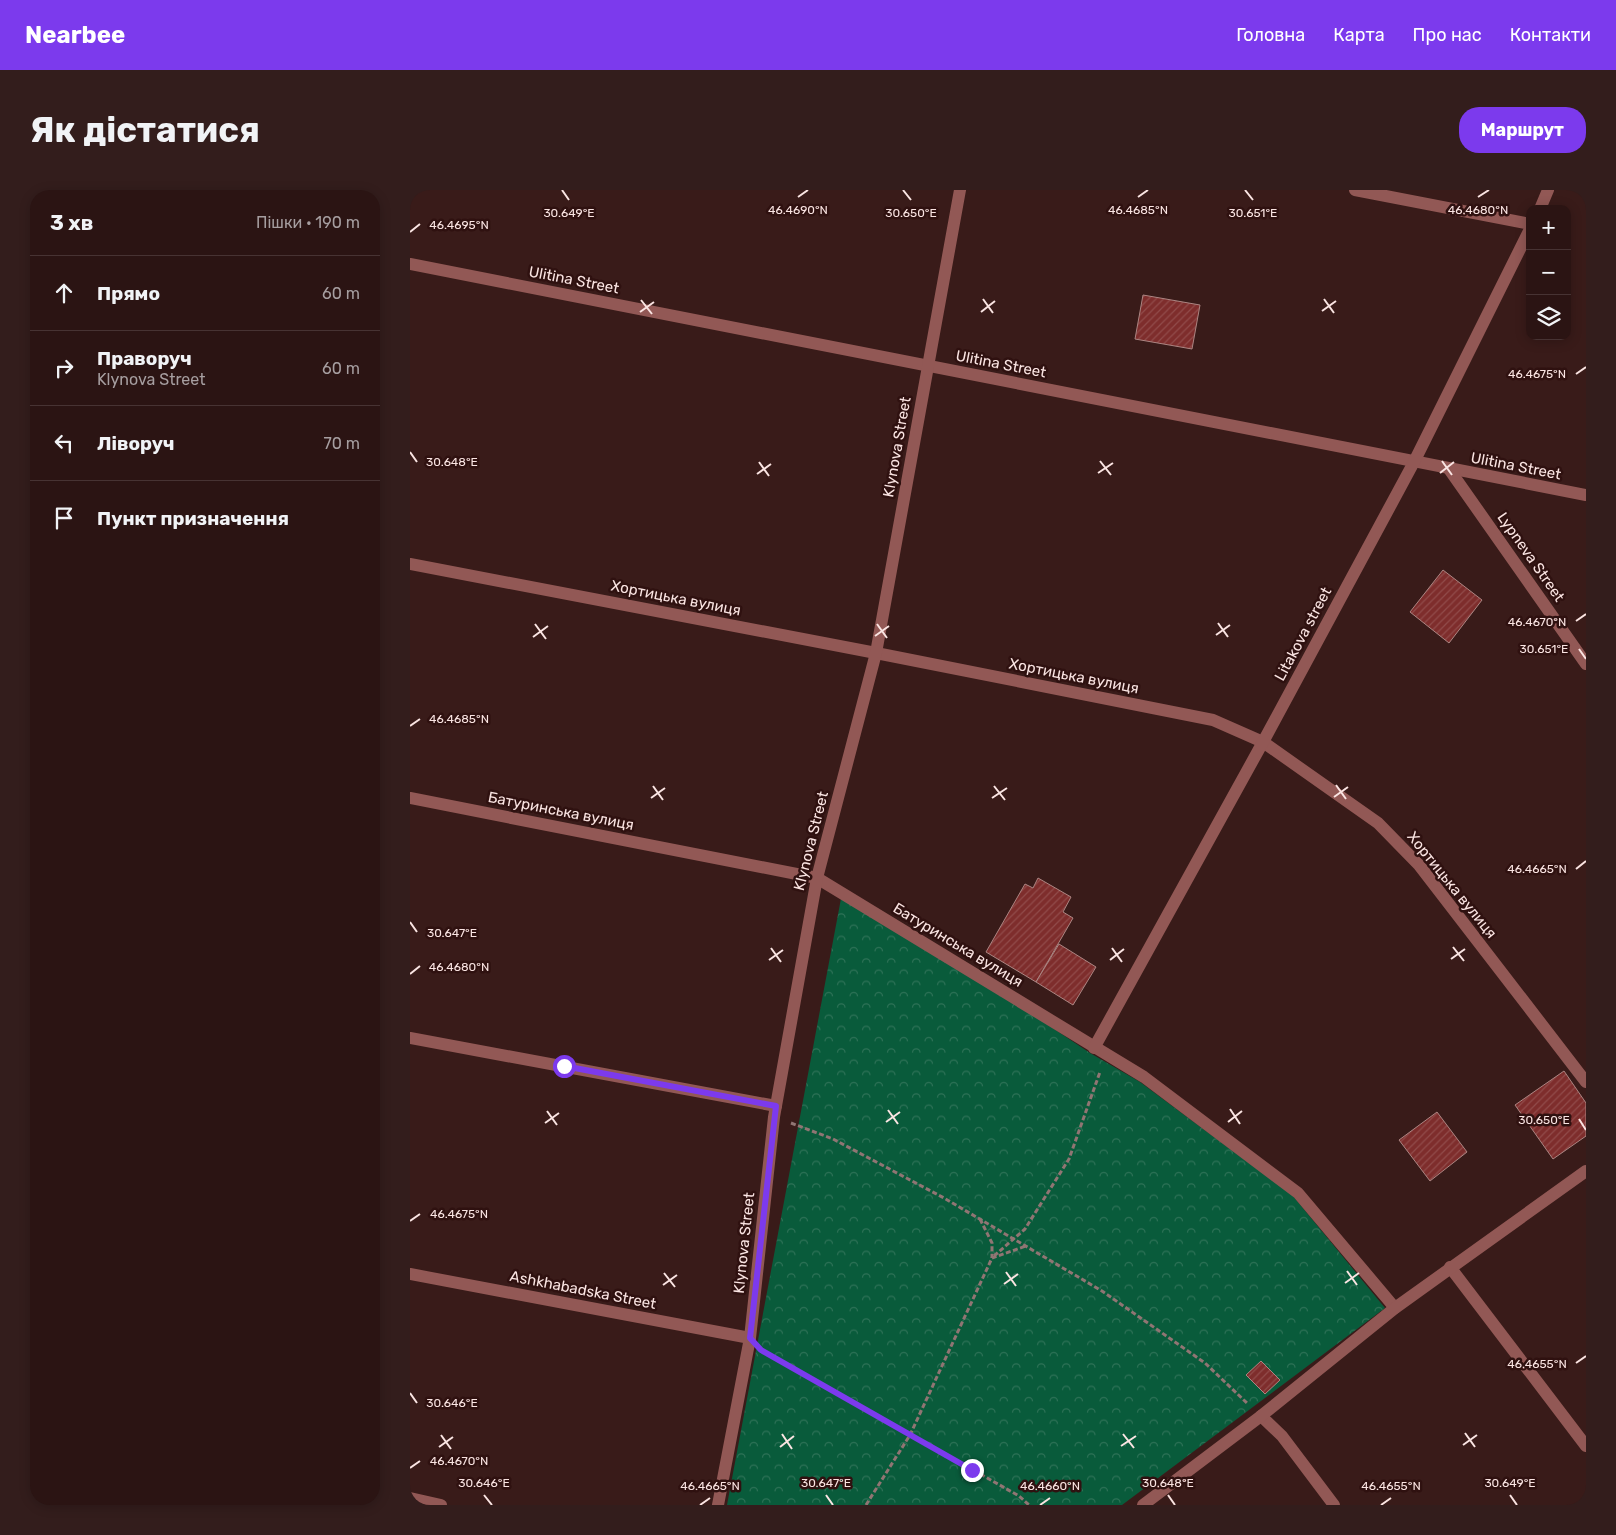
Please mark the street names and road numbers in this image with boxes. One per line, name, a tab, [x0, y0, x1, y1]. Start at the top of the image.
street label: Ulitina Street	[527, 262, 621, 298]
street label: Ulitina Street	[954, 346, 1048, 382]
street label: Klynova Street	[879, 395, 915, 499]
street label: Ulitina Street	[1469, 448, 1563, 484]
street label: Lypneva Street	[1494, 509, 1568, 605]
street label: Хортицька вулиця	[609, 577, 743, 619]
street label: Litakova street	[1271, 584, 1335, 684]
street label: Хортицька вулиця	[1007, 655, 1141, 697]
street label: Батуринська вулиця	[487, 788, 635, 834]
street label: Klynova Street	[790, 789, 832, 893]
street label: Хортицька вулиця	[1403, 828, 1501, 942]
street label: Батуринська вулиця	[890, 899, 1026, 991]
street label: Klynova Street	[730, 1191, 758, 1295]
street label: Ashkhabadska Street	[508, 1267, 658, 1313]

